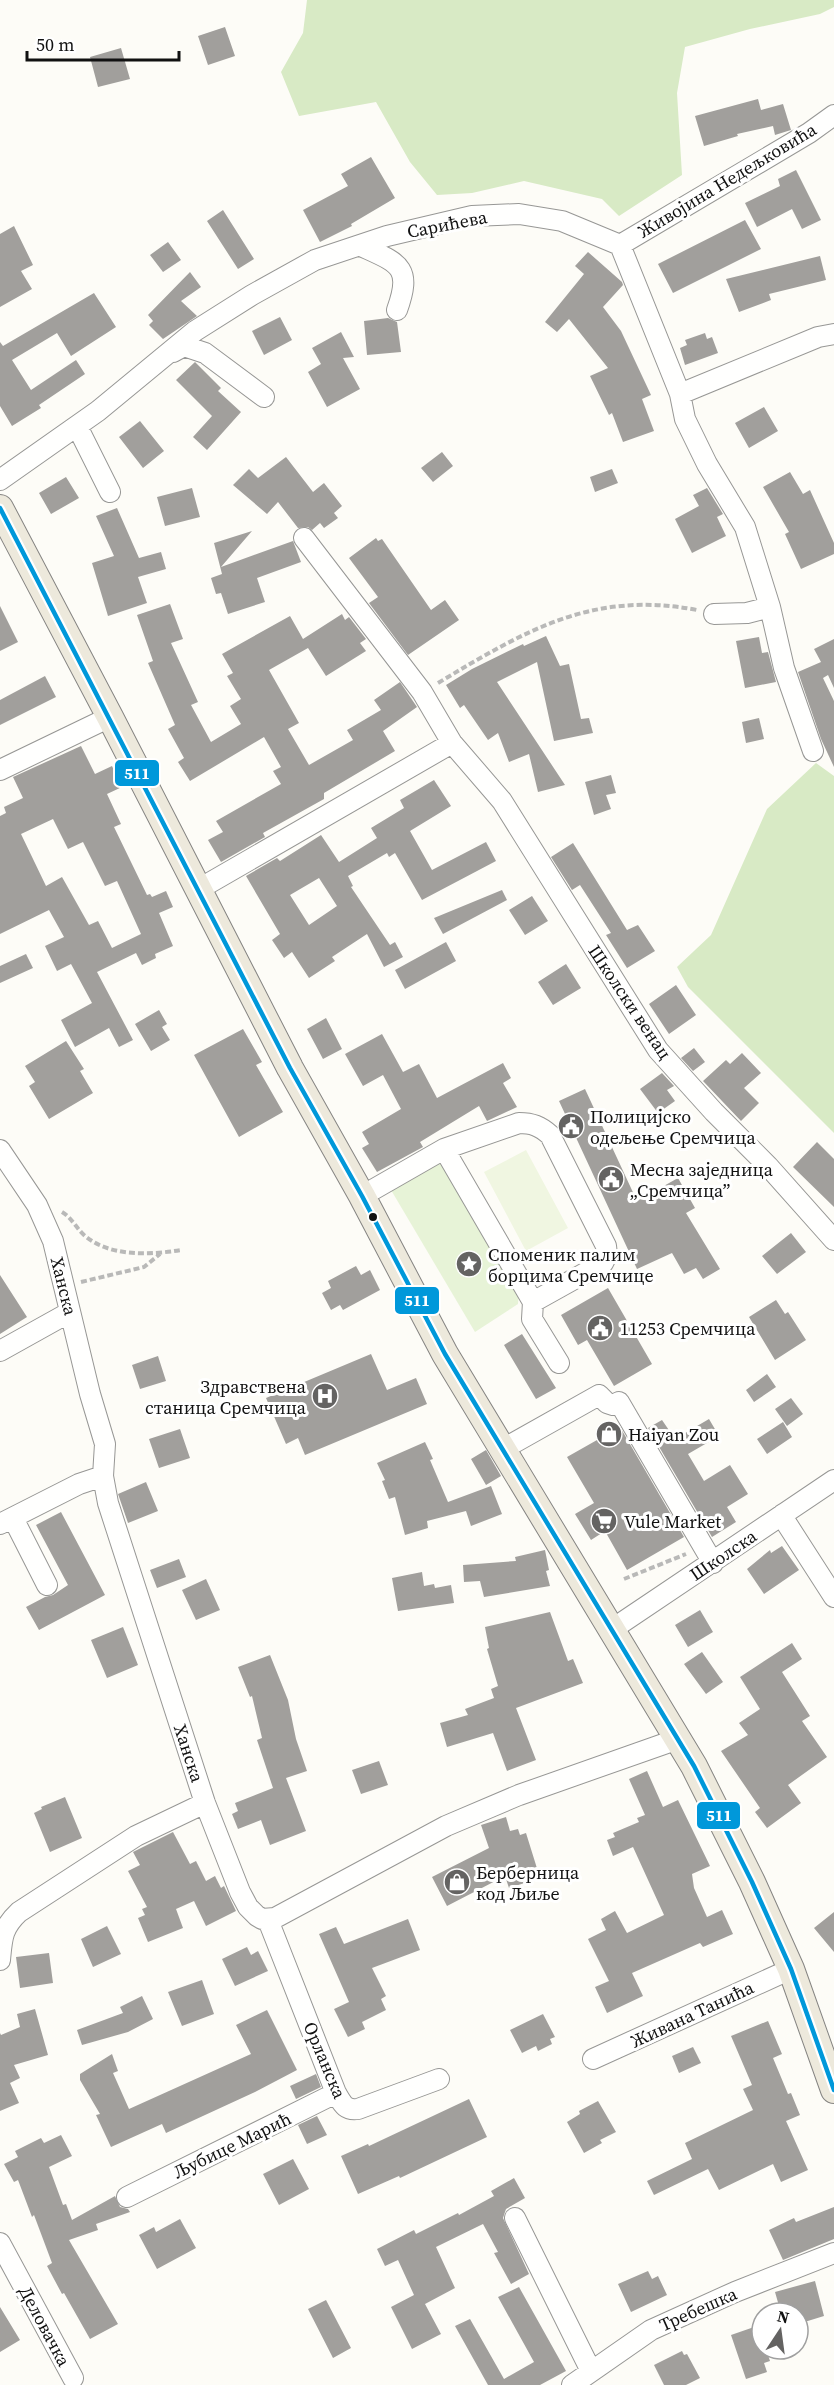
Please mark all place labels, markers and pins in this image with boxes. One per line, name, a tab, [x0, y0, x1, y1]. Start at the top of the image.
place label: Полицијско одељење Сремчица	[590, 1104, 756, 1150]
public building icon: Полицијско одељење Сремчица	[556, 1111, 586, 1141]
place label: Месна заједница „Сремчица”	[630, 1157, 774, 1203]
public building icon: Месна заједница „Сремчица”	[596, 1164, 626, 1194]
unlabelled marker	[367, 1211, 379, 1223]
place label: Споменик палим борцима Сремчице	[488, 1242, 654, 1288]
place icon: Споменик палим борцима Сремчице	[454, 1249, 484, 1279]
public building icon: 11253 Сремчица	[585, 1313, 615, 1343]
place label: 11253 Сремчица	[620, 1316, 756, 1341]
place label: Здравствена станица Сремчица	[145, 1374, 307, 1420]
hospital icon: Здравствена станица Сремчица	[310, 1381, 340, 1411]
shop icon: Haiyan Zou	[594, 1419, 624, 1449]
place label: Haiyan Zou	[628, 1422, 719, 1447]
supermarket icon: Vule Market	[589, 1506, 619, 1536]
place label: Vule Market	[624, 1509, 721, 1534]
place label: Берберница код Љиље	[476, 1860, 580, 1906]
shop icon: Берберница код Љиље	[442, 1867, 472, 1897]

